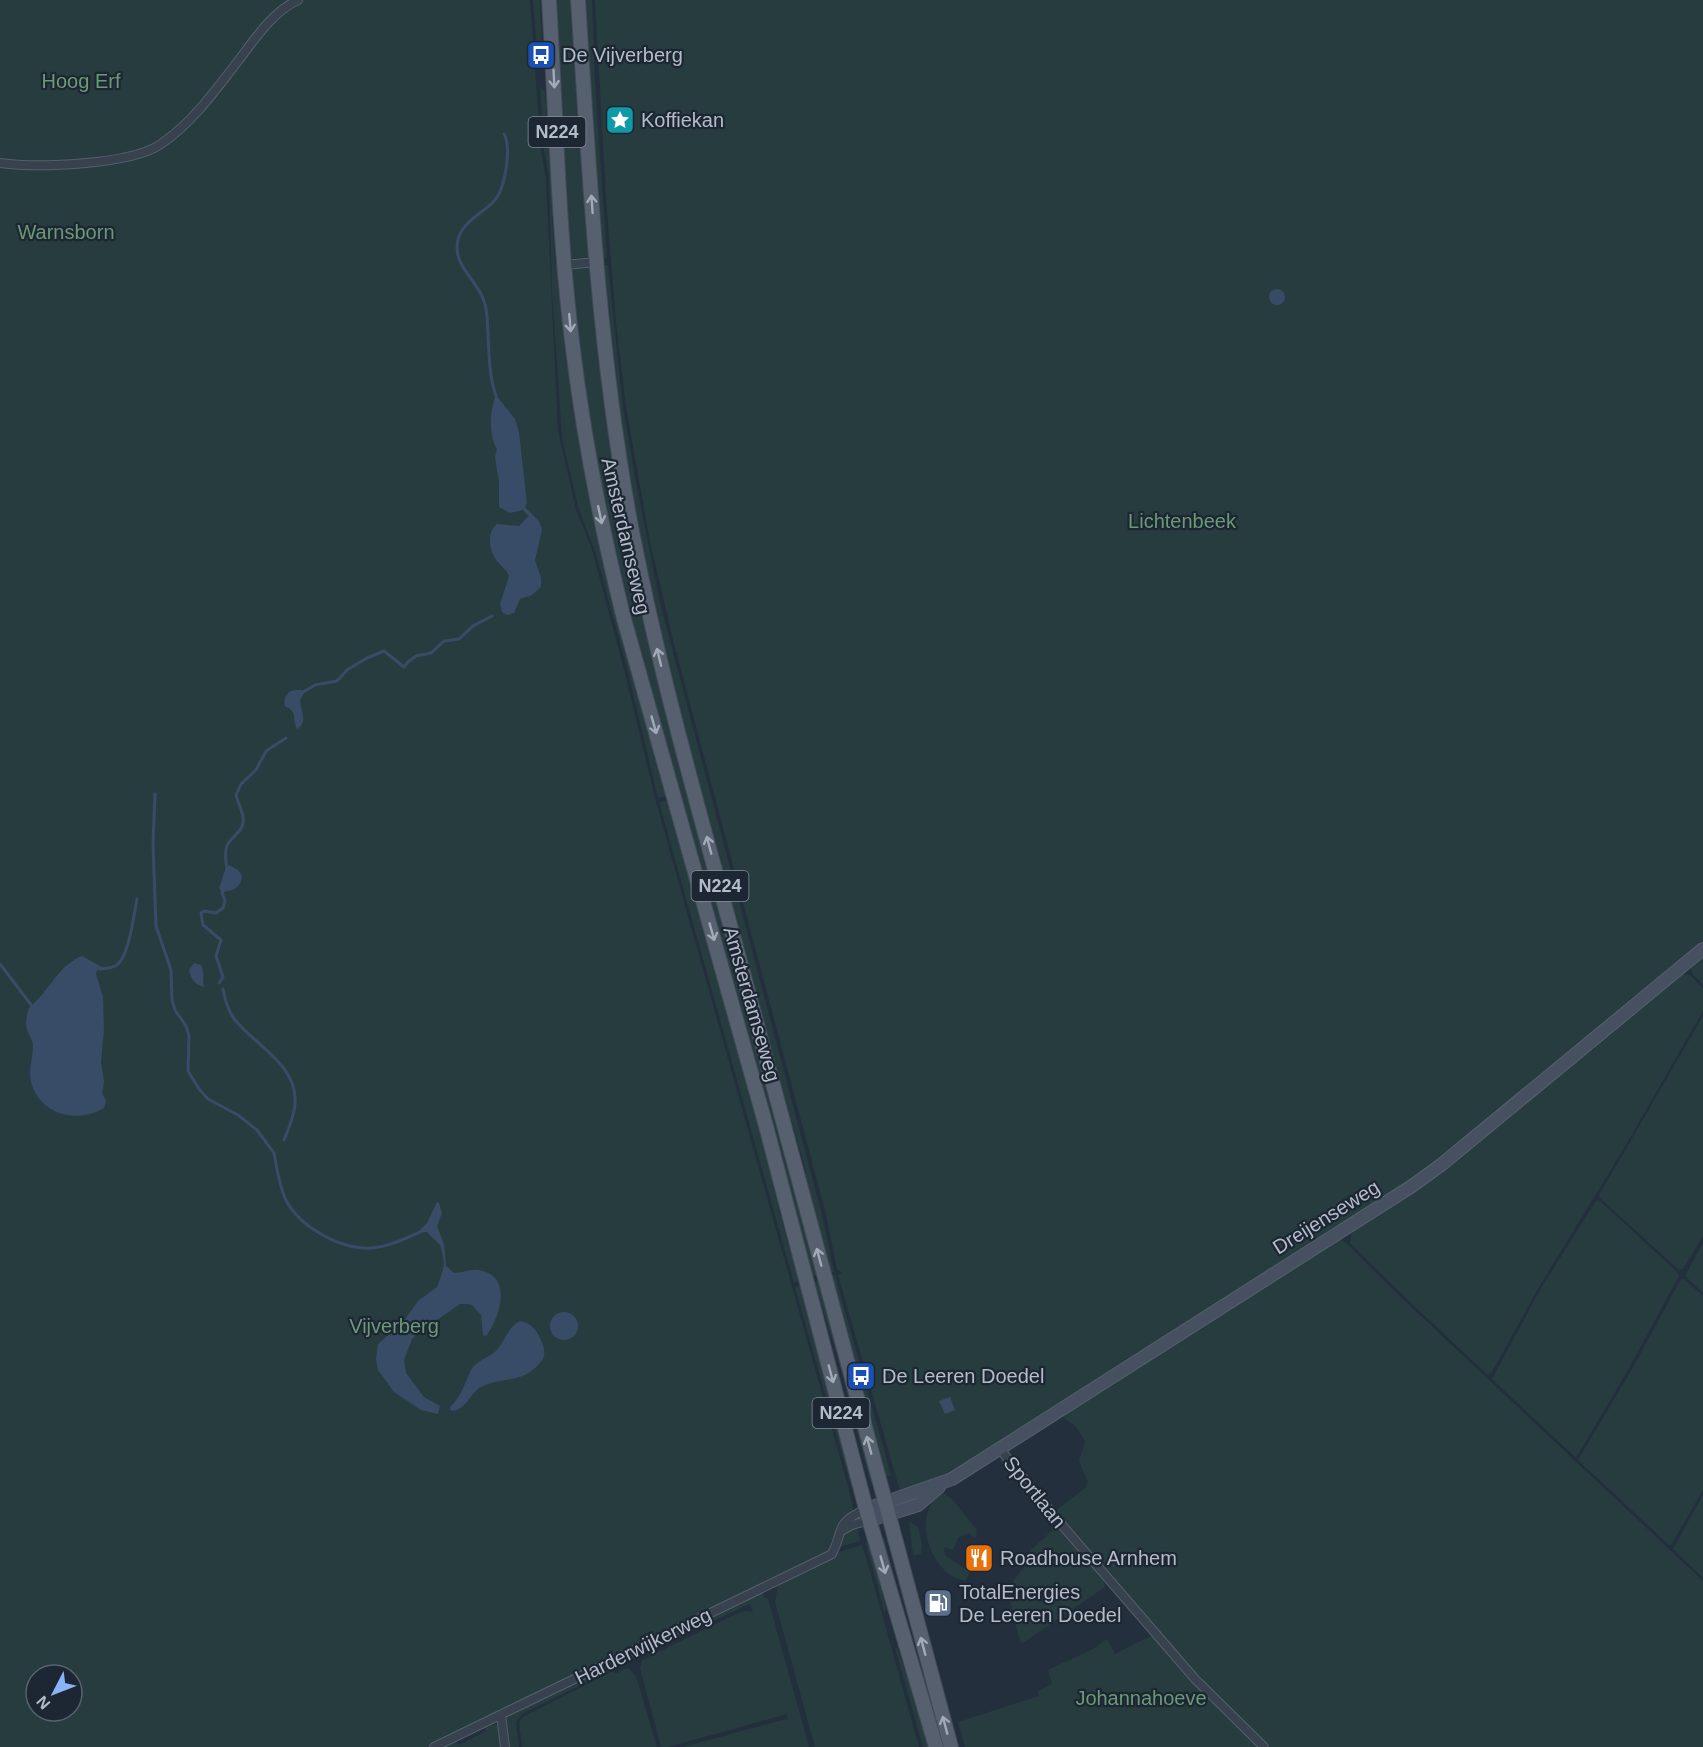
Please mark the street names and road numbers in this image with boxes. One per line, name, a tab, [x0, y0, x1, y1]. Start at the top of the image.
road number: N224	[528, 117, 586, 147]
street label: Amsterdamseweg	[597, 456, 655, 616]
road number: N224	[692, 871, 748, 901]
street label: Amsterdamseweg	[719, 924, 785, 1084]
street label: Dreijenseweg	[1269, 1176, 1383, 1258]
road number: N224	[812, 1398, 870, 1428]
street label: Sportlaan	[1000, 1452, 1070, 1532]
street label: Harderwijkerweg	[571, 1603, 715, 1689]

